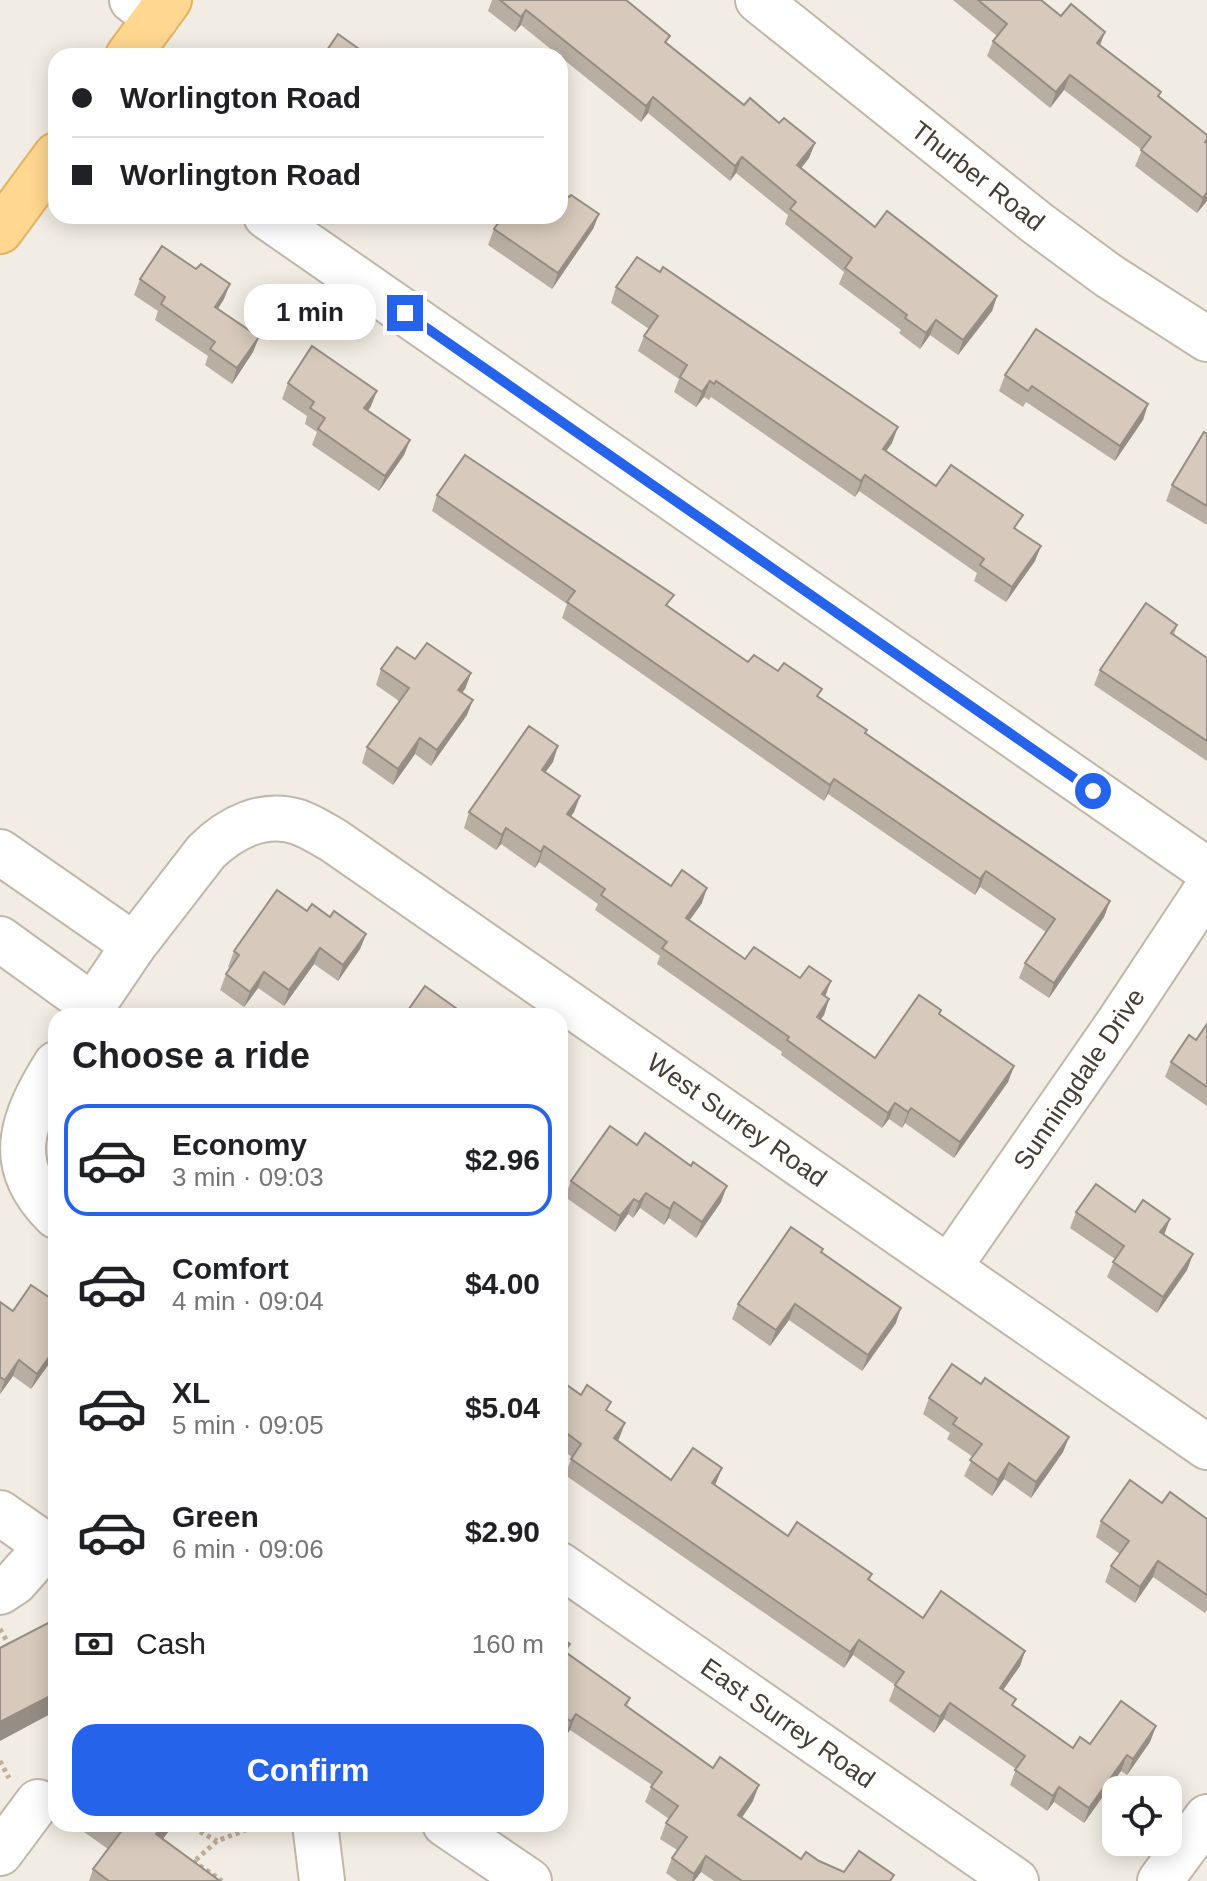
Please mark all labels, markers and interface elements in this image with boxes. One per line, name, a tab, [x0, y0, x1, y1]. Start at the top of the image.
text: Worlington Road	[120, 81, 361, 114]
street label: Thurber Road	[906, 115, 1050, 237]
text: Worlington Road	[120, 158, 361, 191]
callout: 1 min	[245, 285, 377, 341]
route end	[387, 295, 423, 331]
text: 1 min	[276, 297, 344, 327]
route start	[1075, 773, 1111, 809]
street label: Sunningdale Drive	[1007, 983, 1151, 1175]
text: Choose a ride	[72, 1035, 310, 1076]
street label: West Surrey Road	[642, 1047, 832, 1193]
icon: car	[76, 1124, 148, 1196]
text: Economy	[172, 1128, 307, 1161]
text: $2.96	[465, 1143, 540, 1176]
text: 3 min · 09:03	[172, 1162, 324, 1192]
icon: car	[76, 1248, 148, 1320]
text: Comfort	[172, 1252, 289, 1285]
text: $4.00	[465, 1267, 540, 1300]
text: 4 min · 09:04	[172, 1286, 324, 1316]
icon: car	[76, 1372, 148, 1444]
text: XL	[172, 1376, 210, 1409]
text: $5.04	[465, 1391, 540, 1424]
text: 5 min · 09:05	[172, 1410, 324, 1440]
icon: car	[76, 1496, 148, 1568]
text: Green	[172, 1500, 259, 1533]
text: $2.90	[465, 1515, 540, 1548]
text: 6 min · 09:06	[172, 1534, 324, 1564]
icon: cash	[72, 1622, 116, 1666]
text: Cash	[136, 1627, 206, 1660]
text: 160 m	[472, 1629, 544, 1659]
street label: East Surrey Road	[695, 1652, 881, 1794]
button: Confirm	[72, 1724, 544, 1816]
map controls	[1102, 1776, 1182, 1856]
button: locate	[1102, 1776, 1182, 1856]

